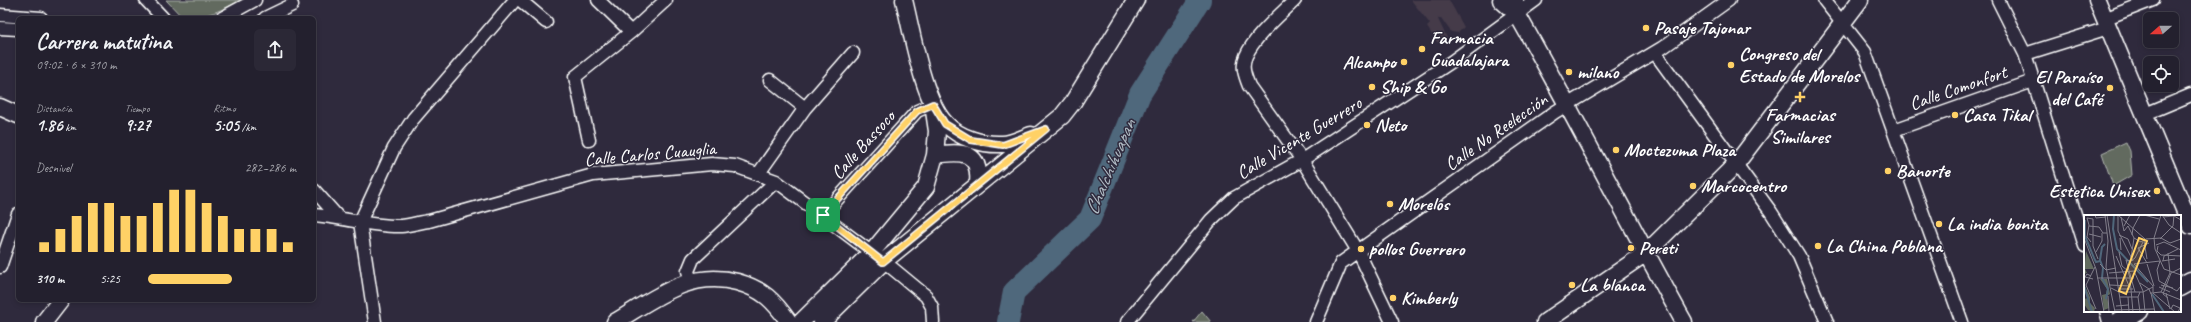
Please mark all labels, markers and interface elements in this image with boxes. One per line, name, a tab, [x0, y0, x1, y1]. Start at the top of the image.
north arrow	[2143, 12, 2179, 48]
map controls	[2143, 12, 2179, 92]
place label: Pasaje Tajonar	[1654, 16, 1752, 40]
marker: Pasaje Tajonar	[1641, 23, 1651, 33]
place label: Farmacia Guadalajara	[1430, 26, 1510, 72]
text: Carrera matutina	[36, 28, 171, 56]
button: share	[254, 29, 296, 71]
place label: Congreso del Estado de Morelos	[1739, 42, 1861, 88]
marker: Farmacia Guadalajara	[1417, 44, 1427, 54]
place label: Alcampo	[1343, 50, 1398, 74]
button: locate	[2143, 56, 2179, 92]
text: 09:02 · 6 × 310 m	[36, 57, 117, 73]
marker: Alcampo	[1399, 57, 1409, 67]
place label: milano	[1577, 60, 1619, 84]
marker: Congreso del Estado de Morelos	[1726, 60, 1736, 70]
street label: Calle Comonfort	[1906, 60, 2012, 116]
place label: El Paraíso del Café	[2036, 65, 2105, 111]
marker: milano	[1564, 67, 1574, 77]
place label: Ship & Go	[1380, 75, 1447, 99]
marker: Ship & Go	[1367, 82, 1377, 92]
marker: El Paraíso del Café	[2105, 83, 2115, 93]
street label: Calle No Reelección	[1440, 87, 1552, 176]
street label: Calle Vicente Guerrero	[1232, 90, 1367, 185]
marker: Farmacias Similares	[1795, 92, 1805, 102]
text: Distancia	[36, 101, 72, 115]
text: Tiempo	[125, 101, 150, 115]
text: Ritmo	[213, 101, 236, 115]
place label: Farmacias Similares	[1765, 103, 1837, 149]
place label: Casa Tikal	[1963, 103, 2035, 127]
street label: Calle Bassoco	[826, 104, 902, 185]
marker: Casa Tikal	[1950, 110, 1960, 120]
place label: Neto	[1375, 113, 1409, 137]
water label: Chalchihuapan	[1079, 114, 1142, 218]
text: 1.86	[36, 115, 63, 136]
text: 9:27	[125, 115, 151, 136]
text: 5:05	[213, 115, 239, 136]
text: km	[63, 120, 76, 134]
text: /km	[239, 120, 256, 134]
marker: Neto	[1362, 120, 1372, 130]
street label: Calle Carlos Cuauglia	[584, 136, 719, 172]
place label: Moctezuma Plaza	[1624, 138, 1737, 162]
marker: Moctezuma Plaza	[1611, 145, 1621, 155]
place label: Banorte	[1896, 159, 1951, 183]
text: Desnivel	[36, 160, 71, 176]
text: 282–286 m	[245, 160, 296, 176]
marker: Banorte	[1883, 166, 1893, 176]
place label: Marcocentro	[1701, 174, 1787, 198]
place label: Estetica Unisex	[2049, 179, 2150, 203]
marker: Marcocentro	[1688, 181, 1698, 191]
marker: Estetica Unisex	[2152, 186, 2162, 196]
place label: Morelos	[1398, 192, 1451, 216]
pin	[806, 198, 840, 232]
marker: Morelos	[1385, 199, 1395, 209]
icon: arrive	[812, 204, 834, 226]
place label: La india bonita	[1947, 212, 2049, 236]
inset map	[2084, 215, 2181, 312]
marker: La india bonita	[1934, 219, 1944, 229]
place label: La China Poblana	[1826, 234, 1944, 258]
place label: Pereti	[1639, 236, 1679, 260]
place label: pollos Guerrero	[1369, 237, 1466, 261]
marker: La China Poblana	[1813, 241, 1823, 251]
marker: Pereti	[1626, 243, 1636, 253]
marker: pollos Guerrero	[1356, 244, 1366, 254]
text: 310 m	[36, 271, 64, 287]
text: 5:25	[100, 271, 120, 287]
place label: La blanca	[1580, 273, 1646, 297]
marker: La blanca	[1567, 280, 1577, 290]
place label: Kimberly	[1401, 286, 1458, 310]
marker: Kimberly	[1388, 293, 1398, 303]

